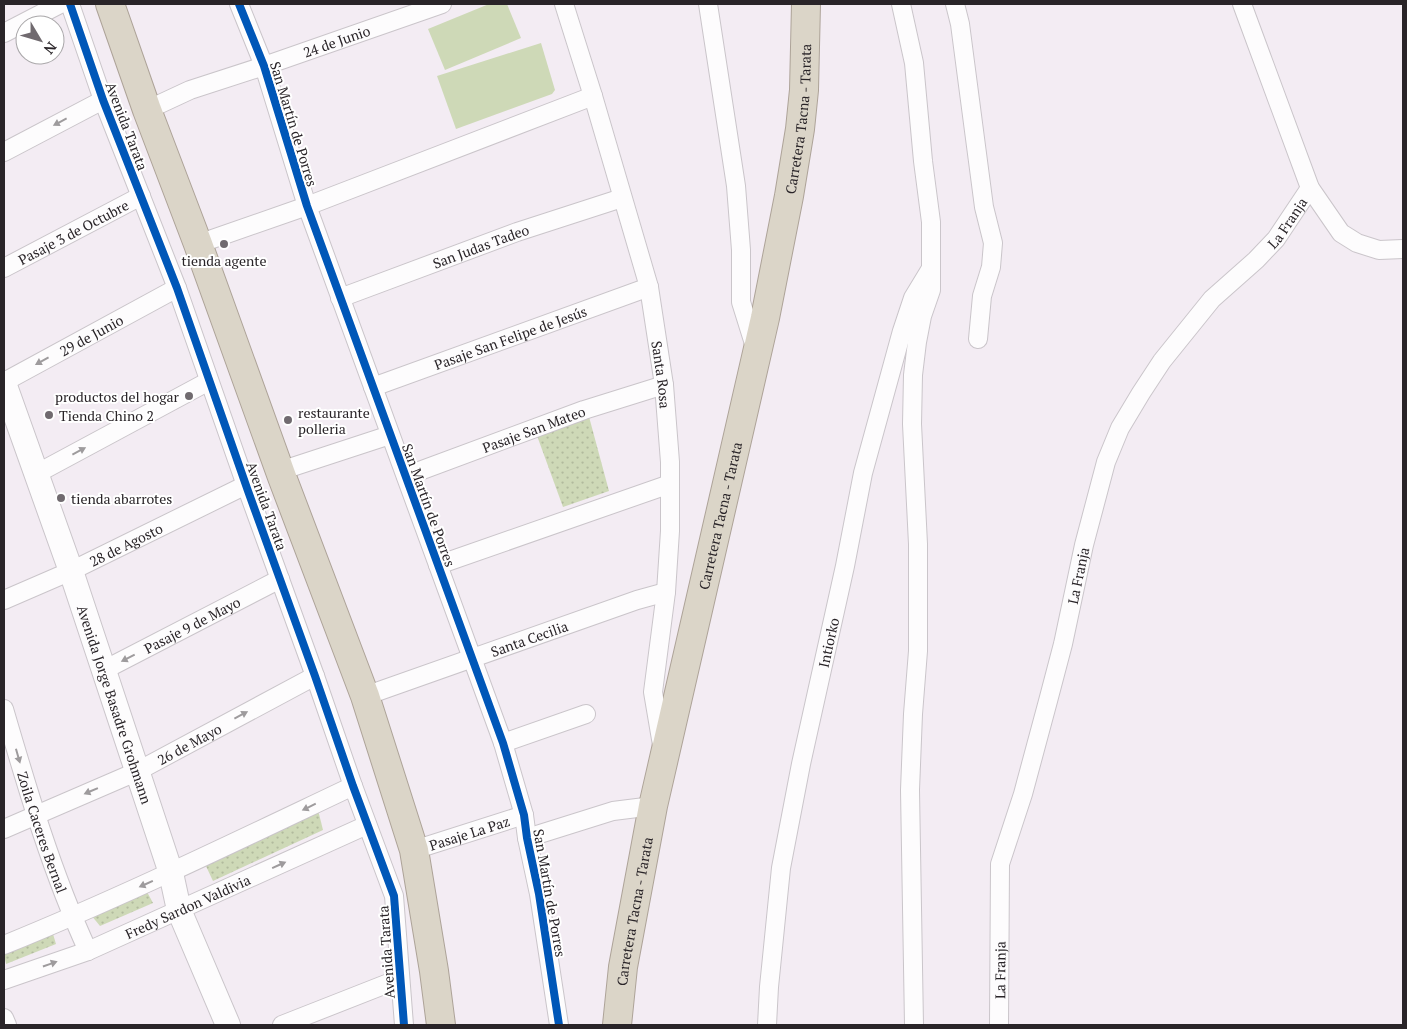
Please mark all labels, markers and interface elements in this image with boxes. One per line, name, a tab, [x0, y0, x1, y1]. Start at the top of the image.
north arrow	[15, 15, 65, 65]
street label: 24 de Junio	[300, 20, 373, 61]
text: N	[40, 38, 61, 59]
street label: Carretera Tacna - Tarata	[780, 43, 815, 195]
street label: San Martín de Porres	[266, 59, 322, 189]
street label: Avenida Tarata	[101, 79, 153, 173]
one-way arrow	[53, 118, 67, 126]
street label: La Franja	[1263, 193, 1311, 252]
street label: Pasaje 3 de Octubre	[14, 195, 132, 269]
street label: San Judas Tadeo	[430, 219, 531, 272]
marker: tienda agente	[218, 238, 230, 250]
place label: tienda agente	[181, 251, 267, 270]
street label: Pasaje San Felipe de Jesús	[431, 301, 589, 374]
street label: 29 de Junio	[56, 310, 126, 360]
street label: Santa Rosa	[648, 339, 675, 409]
one-way arrow	[34, 357, 49, 365]
place label: productos del hogar	[55, 387, 180, 406]
marker: productos del hogar	[183, 390, 195, 402]
street label: Pasaje San Mateo	[479, 401, 588, 457]
place label: restaurante polleria	[298, 403, 370, 438]
place label: Tienda Chino 2	[59, 406, 154, 425]
marker: Tienda Chino 2	[43, 409, 55, 421]
marker: restaurante polleria	[282, 414, 294, 426]
street label: Carretera Tacna - Tarata	[693, 440, 746, 591]
street label: San Martín de Porres	[398, 441, 460, 569]
one-way arrow	[72, 447, 86, 455]
street label: Avenida Tarata	[242, 459, 292, 553]
place label: tienda abarrotes	[71, 489, 172, 508]
marker: tienda abarrotes	[55, 492, 67, 504]
street label: 28 de Agosto	[86, 518, 166, 570]
street label: La Franja	[1062, 545, 1093, 606]
street label: Pasaje 9 de Mayo	[141, 592, 244, 657]
street label: Avenida Jorge Basadre Grohmann	[73, 602, 157, 807]
street label: Santa Cecilia	[488, 616, 570, 660]
street label: Intiorko	[813, 616, 843, 669]
one-way arrow	[121, 654, 135, 662]
one-way arrow	[233, 711, 248, 719]
street label: 26 de Mayo	[154, 718, 225, 769]
one-way arrow	[14, 748, 22, 763]
street label: Zoila Caceres Bernal	[14, 769, 72, 895]
one-way arrow	[84, 787, 98, 795]
one-way arrow	[302, 803, 316, 811]
street label: Pasaje La Paz	[427, 811, 512, 854]
street label: San Martín de Porres	[529, 827, 571, 959]
street label: Carretera Tacna - Tarata	[612, 835, 657, 987]
one-way arrow	[272, 860, 286, 868]
street label: Fredy Sardon Valdivia	[122, 870, 253, 943]
one-way arrow	[139, 881, 153, 889]
street label: Avenida Tarata	[373, 905, 399, 999]
street label: La Franja	[990, 941, 1009, 999]
one-way arrow	[43, 960, 58, 968]

